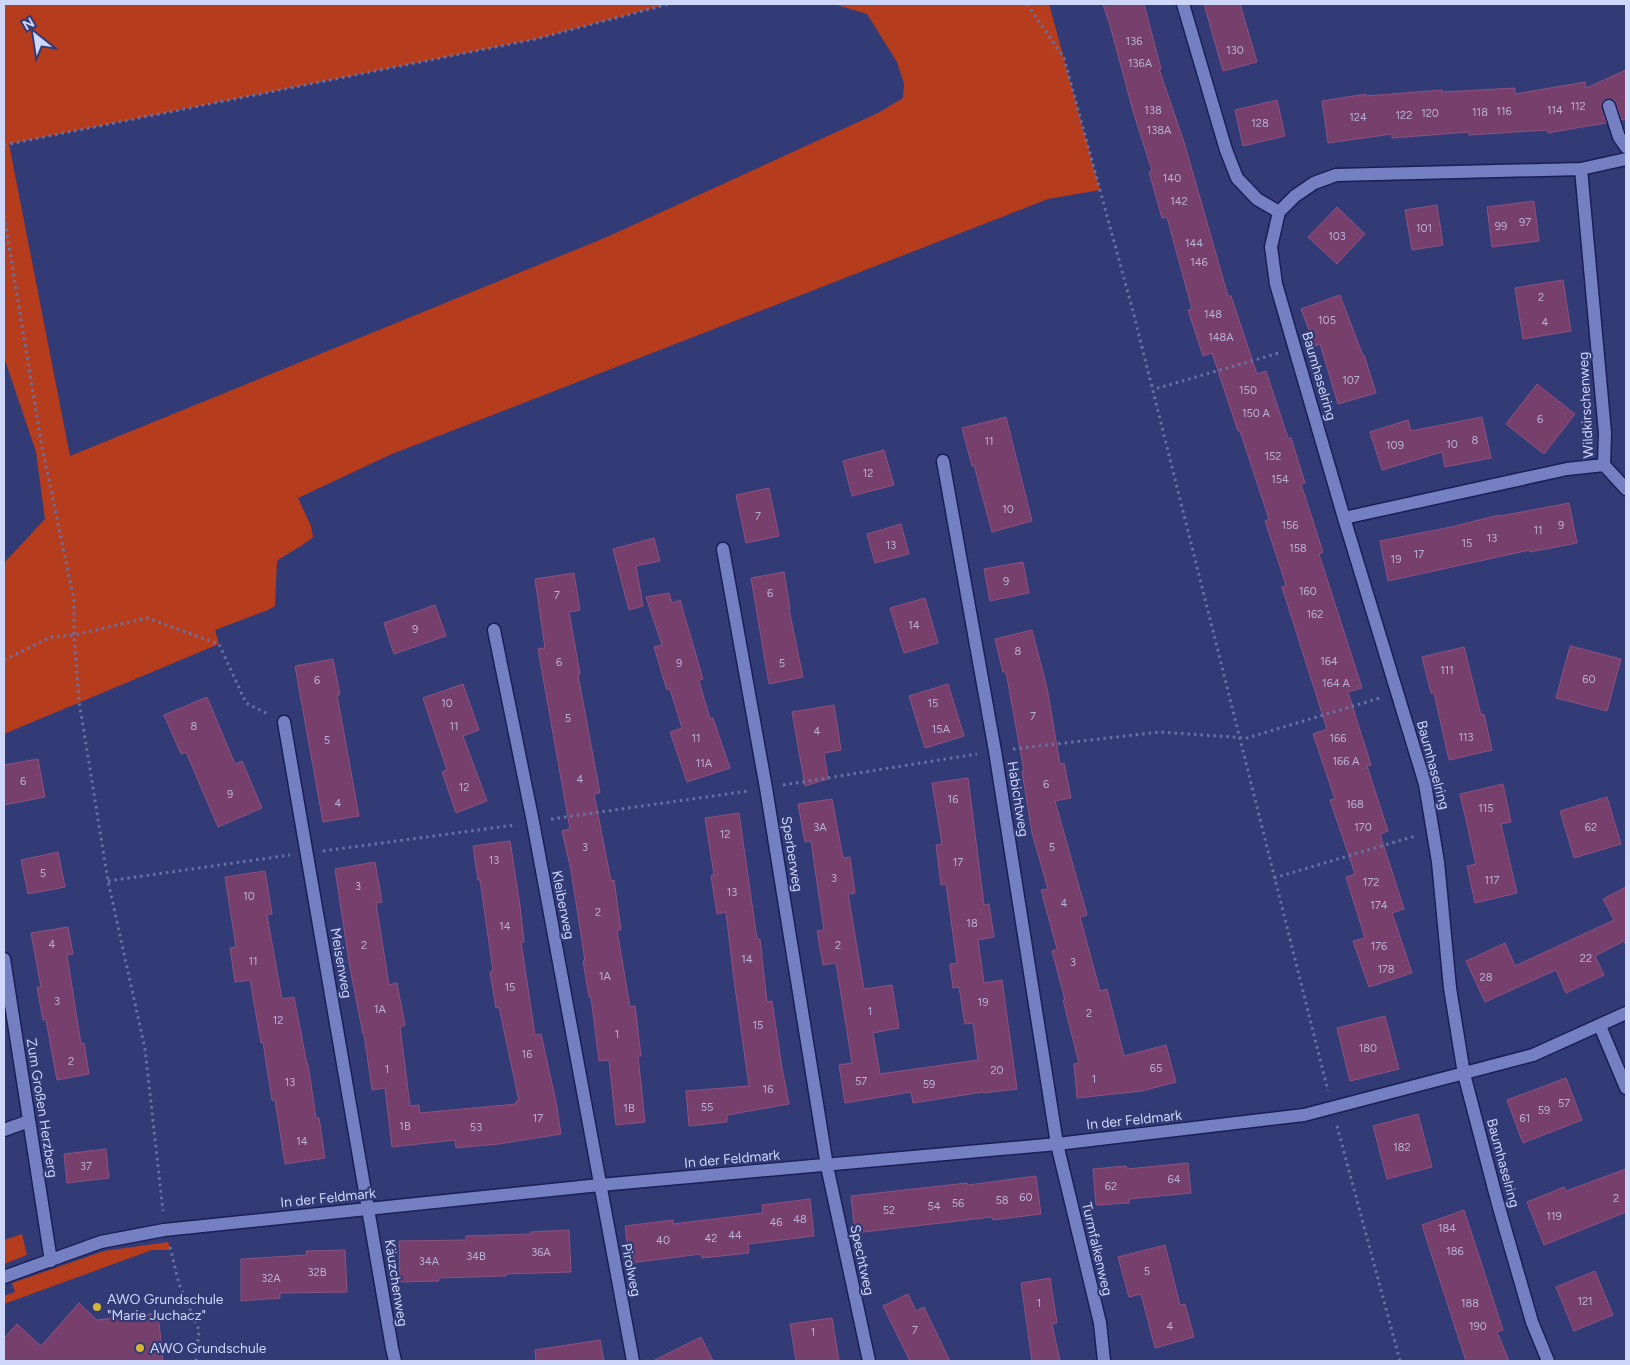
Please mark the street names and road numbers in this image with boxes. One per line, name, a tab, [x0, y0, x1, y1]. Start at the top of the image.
street label: Baumhaselring	[1298, 330, 1340, 422]
street label: Wildkirschenweg	[1575, 351, 1597, 459]
street label: Baumhaselring	[1413, 719, 1453, 811]
street label: Habichtweg	[1004, 760, 1032, 838]
street label: Sperberweg	[778, 815, 806, 893]
street label: Kleiberweg	[548, 869, 578, 941]
street label: Meisenweg	[326, 926, 356, 1000]
street label: Zum Großen Herzberg	[23, 1037, 61, 1179]
street label: In der Feldmark	[1085, 1107, 1183, 1133]
street label: Baumhaselring	[1483, 1117, 1523, 1209]
street label: In der Feldmark	[683, 1146, 781, 1172]
street label: In der Feldmark	[279, 1185, 377, 1211]
street label: Turmfalkenweg	[1078, 1201, 1116, 1297]
street label: Spechtweg	[846, 1223, 878, 1297]
street label: Käuzchenweg	[381, 1238, 411, 1328]
street label: Pirolweg	[618, 1242, 644, 1298]

